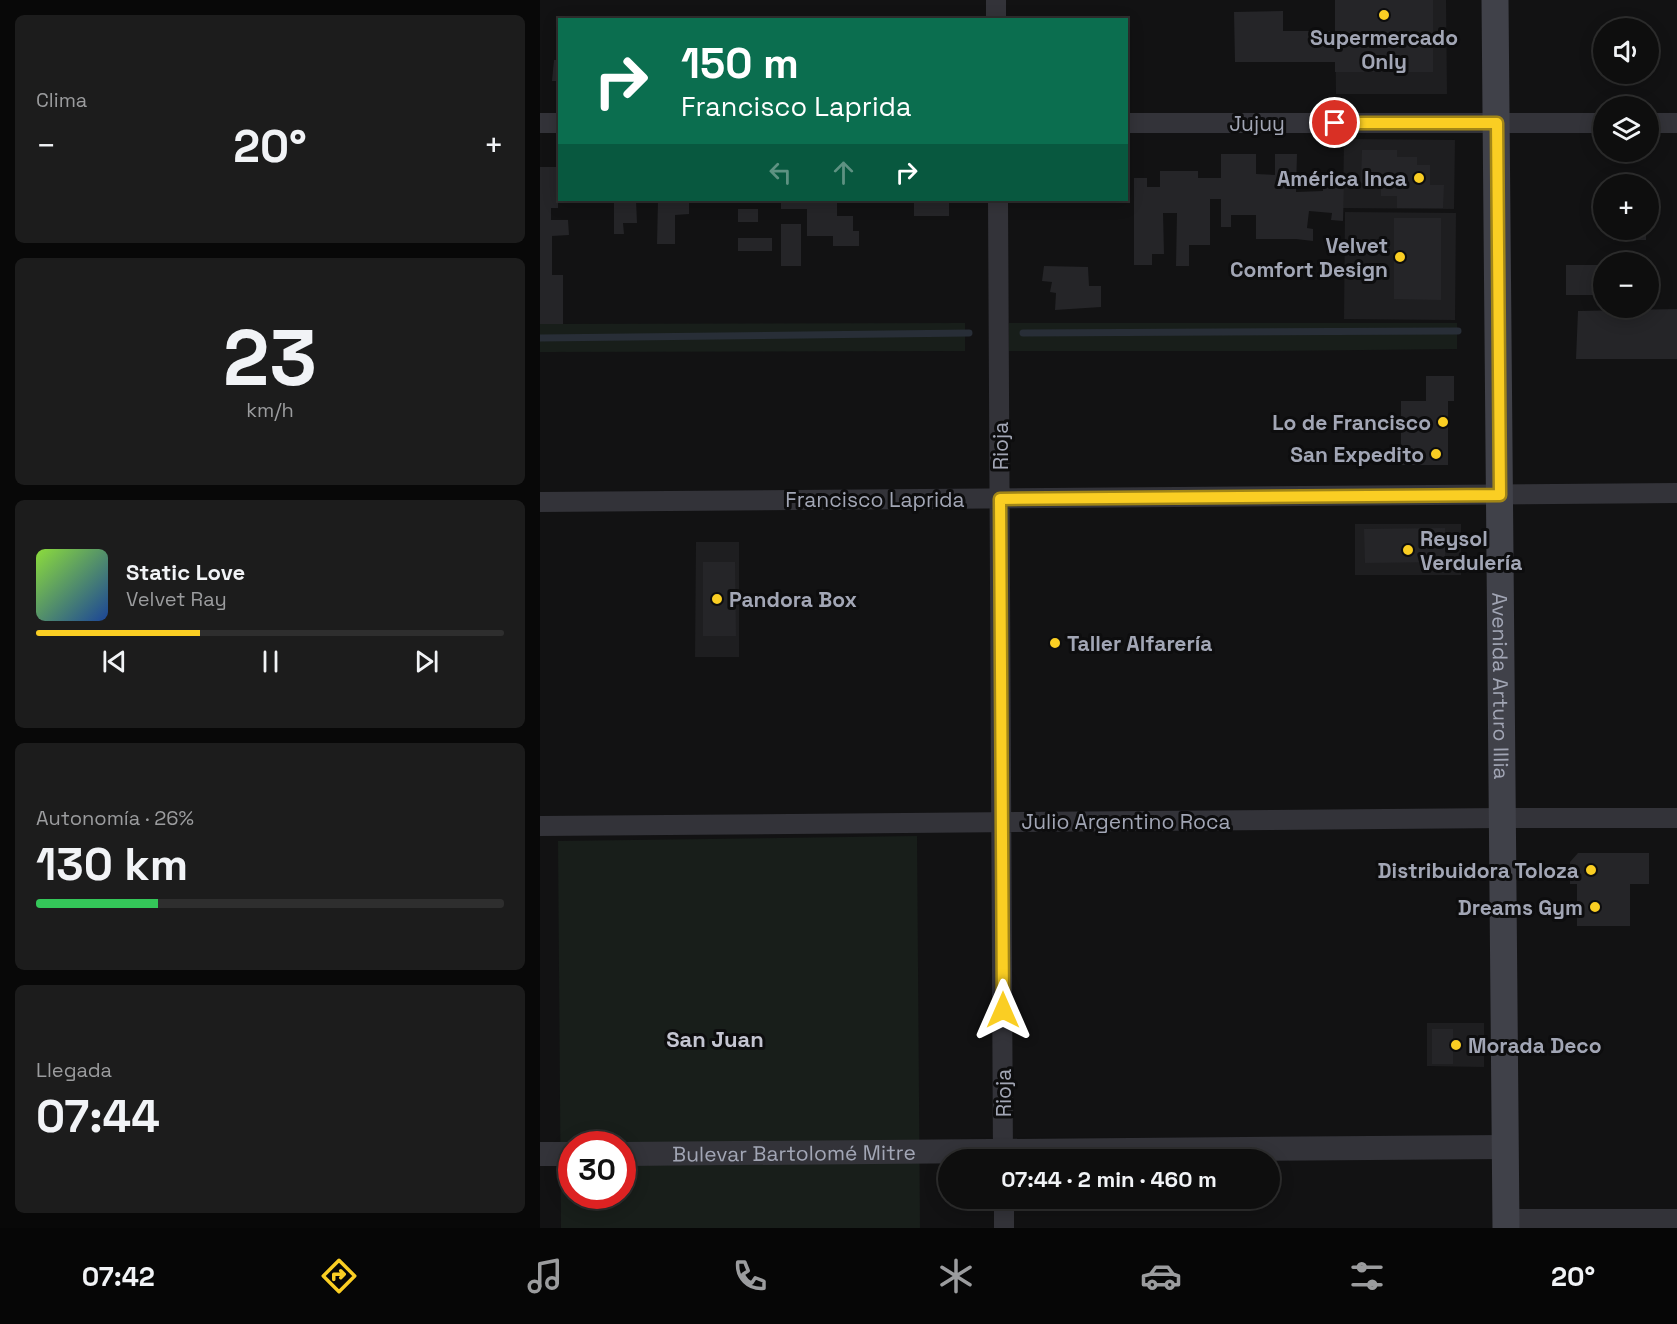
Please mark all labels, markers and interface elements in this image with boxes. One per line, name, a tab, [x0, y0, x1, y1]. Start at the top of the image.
marker: Supermercado Only	[1377, 8, 1391, 22]
map controls	[1593, 18, 1659, 318]
button: sound	[1593, 18, 1659, 84]
place label: Supermercado Only	[1310, 24, 1458, 75]
text: 150 m	[681, 37, 799, 90]
icon: right	[582, 42, 660, 120]
text: Clima	[36, 87, 87, 113]
text: Francisco Laprida	[681, 89, 912, 124]
button: layers	[1593, 96, 1659, 162]
pin	[1309, 97, 1360, 148]
icon: arrive	[1318, 106, 1351, 139]
street label: Jujuy	[1229, 110, 1285, 137]
text: 20°	[233, 118, 307, 175]
text: −	[36, 125, 56, 167]
text: +	[484, 125, 504, 167]
icon: left	[764, 156, 797, 189]
icon: ahead	[827, 156, 860, 189]
icon: right	[890, 156, 923, 189]
place label: América Inca	[1277, 165, 1407, 192]
marker: América Inca	[1412, 171, 1426, 185]
button: +	[1593, 174, 1659, 240]
place label: Velvet Comfort Design	[1230, 232, 1388, 283]
marker: Velvet Comfort Design	[1393, 250, 1407, 264]
button: −	[1593, 252, 1659, 318]
text: 23	[223, 308, 317, 408]
text: km/h	[246, 397, 294, 423]
place label: Lo de Francisco	[1272, 409, 1431, 436]
marker: Lo de Francisco	[1436, 415, 1450, 429]
street label: Rioja	[987, 422, 1014, 470]
place label: San Expedito	[1290, 441, 1424, 468]
marker: San Expedito	[1429, 447, 1443, 461]
street label: Francisco Laprida	[785, 486, 965, 513]
place label: Reysol Verdulería	[1420, 525, 1522, 576]
marker: Reysol Verdulería	[1401, 543, 1415, 557]
text: Static Love	[126, 558, 245, 586]
text: Velvet Ray	[126, 586, 227, 612]
place label: Pandora Box	[729, 586, 857, 613]
marker: Pandora Box	[710, 592, 724, 606]
street label: Avenida Arturo Illia	[1487, 592, 1515, 780]
place label: Taller Alfarería	[1067, 630, 1213, 657]
marker: Taller Alfarería	[1048, 636, 1062, 650]
icon: previous	[98, 645, 131, 678]
icon: pause	[254, 645, 287, 678]
icon: next	[410, 645, 443, 678]
text: Autonomía · 26%	[36, 805, 194, 831]
street label: Julio Argentino Roca	[1021, 808, 1231, 835]
text: 130 km	[36, 836, 188, 893]
place label: Distribuidora Toloza	[1378, 857, 1579, 884]
marker: Distribuidora Toloza	[1584, 863, 1598, 877]
place label: Dreams Gym	[1458, 894, 1583, 921]
marker: Dreams Gym	[1588, 900, 1602, 914]
position arrow	[971, 978, 1035, 1042]
district label: San Juan	[666, 1025, 764, 1053]
place label: Morada Deco	[1468, 1032, 1602, 1059]
marker: Morada Deco	[1449, 1038, 1463, 1052]
text: Llegada	[36, 1057, 112, 1083]
street label: Rioja	[990, 1069, 1017, 1117]
text: 07:44	[36, 1088, 160, 1145]
speed limit sign: 30	[558, 1131, 636, 1209]
street label: Bulevar Bartolomé Mitre	[672, 1138, 916, 1167]
text: 07:44 · 2 min · 460 m	[1001, 1165, 1217, 1193]
icon: directions	[318, 1255, 360, 1297]
icon: music	[524, 1255, 566, 1297]
icon: phone	[729, 1255, 771, 1297]
icon: climate	[935, 1255, 977, 1297]
icon: car	[1140, 1255, 1182, 1297]
icon: filters	[1346, 1255, 1388, 1297]
text: 07:42	[82, 1259, 155, 1294]
text: 20°	[1551, 1259, 1595, 1294]

